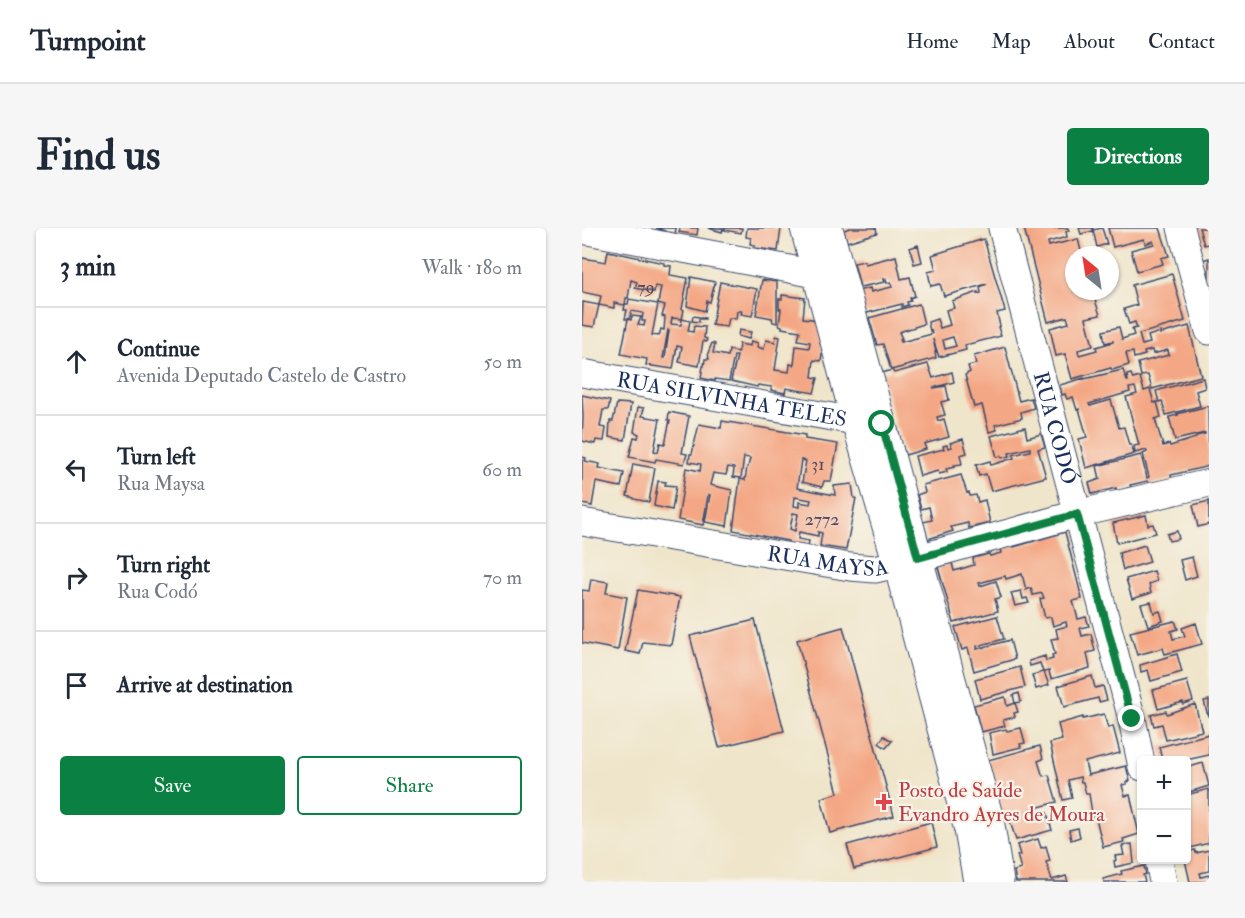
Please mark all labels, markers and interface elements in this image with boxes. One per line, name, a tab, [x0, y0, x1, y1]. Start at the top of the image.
text: Turnpoint	[30, 24, 146, 59]
text: Home	[906, 28, 958, 55]
text: Map	[991, 28, 1031, 55]
text: About	[1064, 28, 1115, 55]
text: Contact	[1148, 28, 1215, 55]
button: Directions	[1067, 128, 1209, 185]
text: Find us	[36, 130, 160, 182]
north arrow	[1065, 246, 1119, 300]
text: 3 min	[60, 251, 116, 283]
text: Walk · 180 m	[422, 255, 522, 280]
house number: 79	[637, 276, 655, 299]
text: Continue	[117, 335, 200, 363]
icon: ahead	[60, 345, 93, 378]
text: 50 m	[483, 349, 522, 374]
text: Avenida Deputado Castelo de Castro	[117, 363, 406, 388]
street label: RUA SILVINHA TELES	[615, 366, 849, 433]
street label: RUA CODÓ	[1027, 369, 1083, 488]
route start	[868, 410, 894, 436]
text: Turn left	[117, 443, 196, 471]
icon: left	[60, 453, 93, 486]
house number: 31	[811, 453, 825, 476]
text: 60 m	[482, 457, 522, 482]
text: Rua Maysa	[117, 471, 205, 496]
house number: 2772	[805, 508, 839, 531]
street label: RUA MAYSA	[765, 540, 891, 582]
text: Turn right	[117, 551, 210, 579]
icon: right	[60, 561, 93, 594]
text: 70 m	[483, 565, 522, 590]
text: Rua Codó	[117, 579, 198, 604]
icon: arrive	[60, 669, 93, 702]
text: Arrive at destination	[117, 671, 293, 699]
route end	[1118, 705, 1144, 731]
button: Save	[60, 756, 285, 815]
button: Share	[297, 756, 522, 815]
map controls	[1137, 756, 1191, 864]
button: +	[1137, 756, 1191, 810]
place label: Posto de Saúde Evandro Ayres de Moura	[898, 777, 1105, 828]
marker: Posto de Saúde Evandro Ayres de Moura	[875, 793, 893, 811]
button: −	[1137, 810, 1191, 864]

